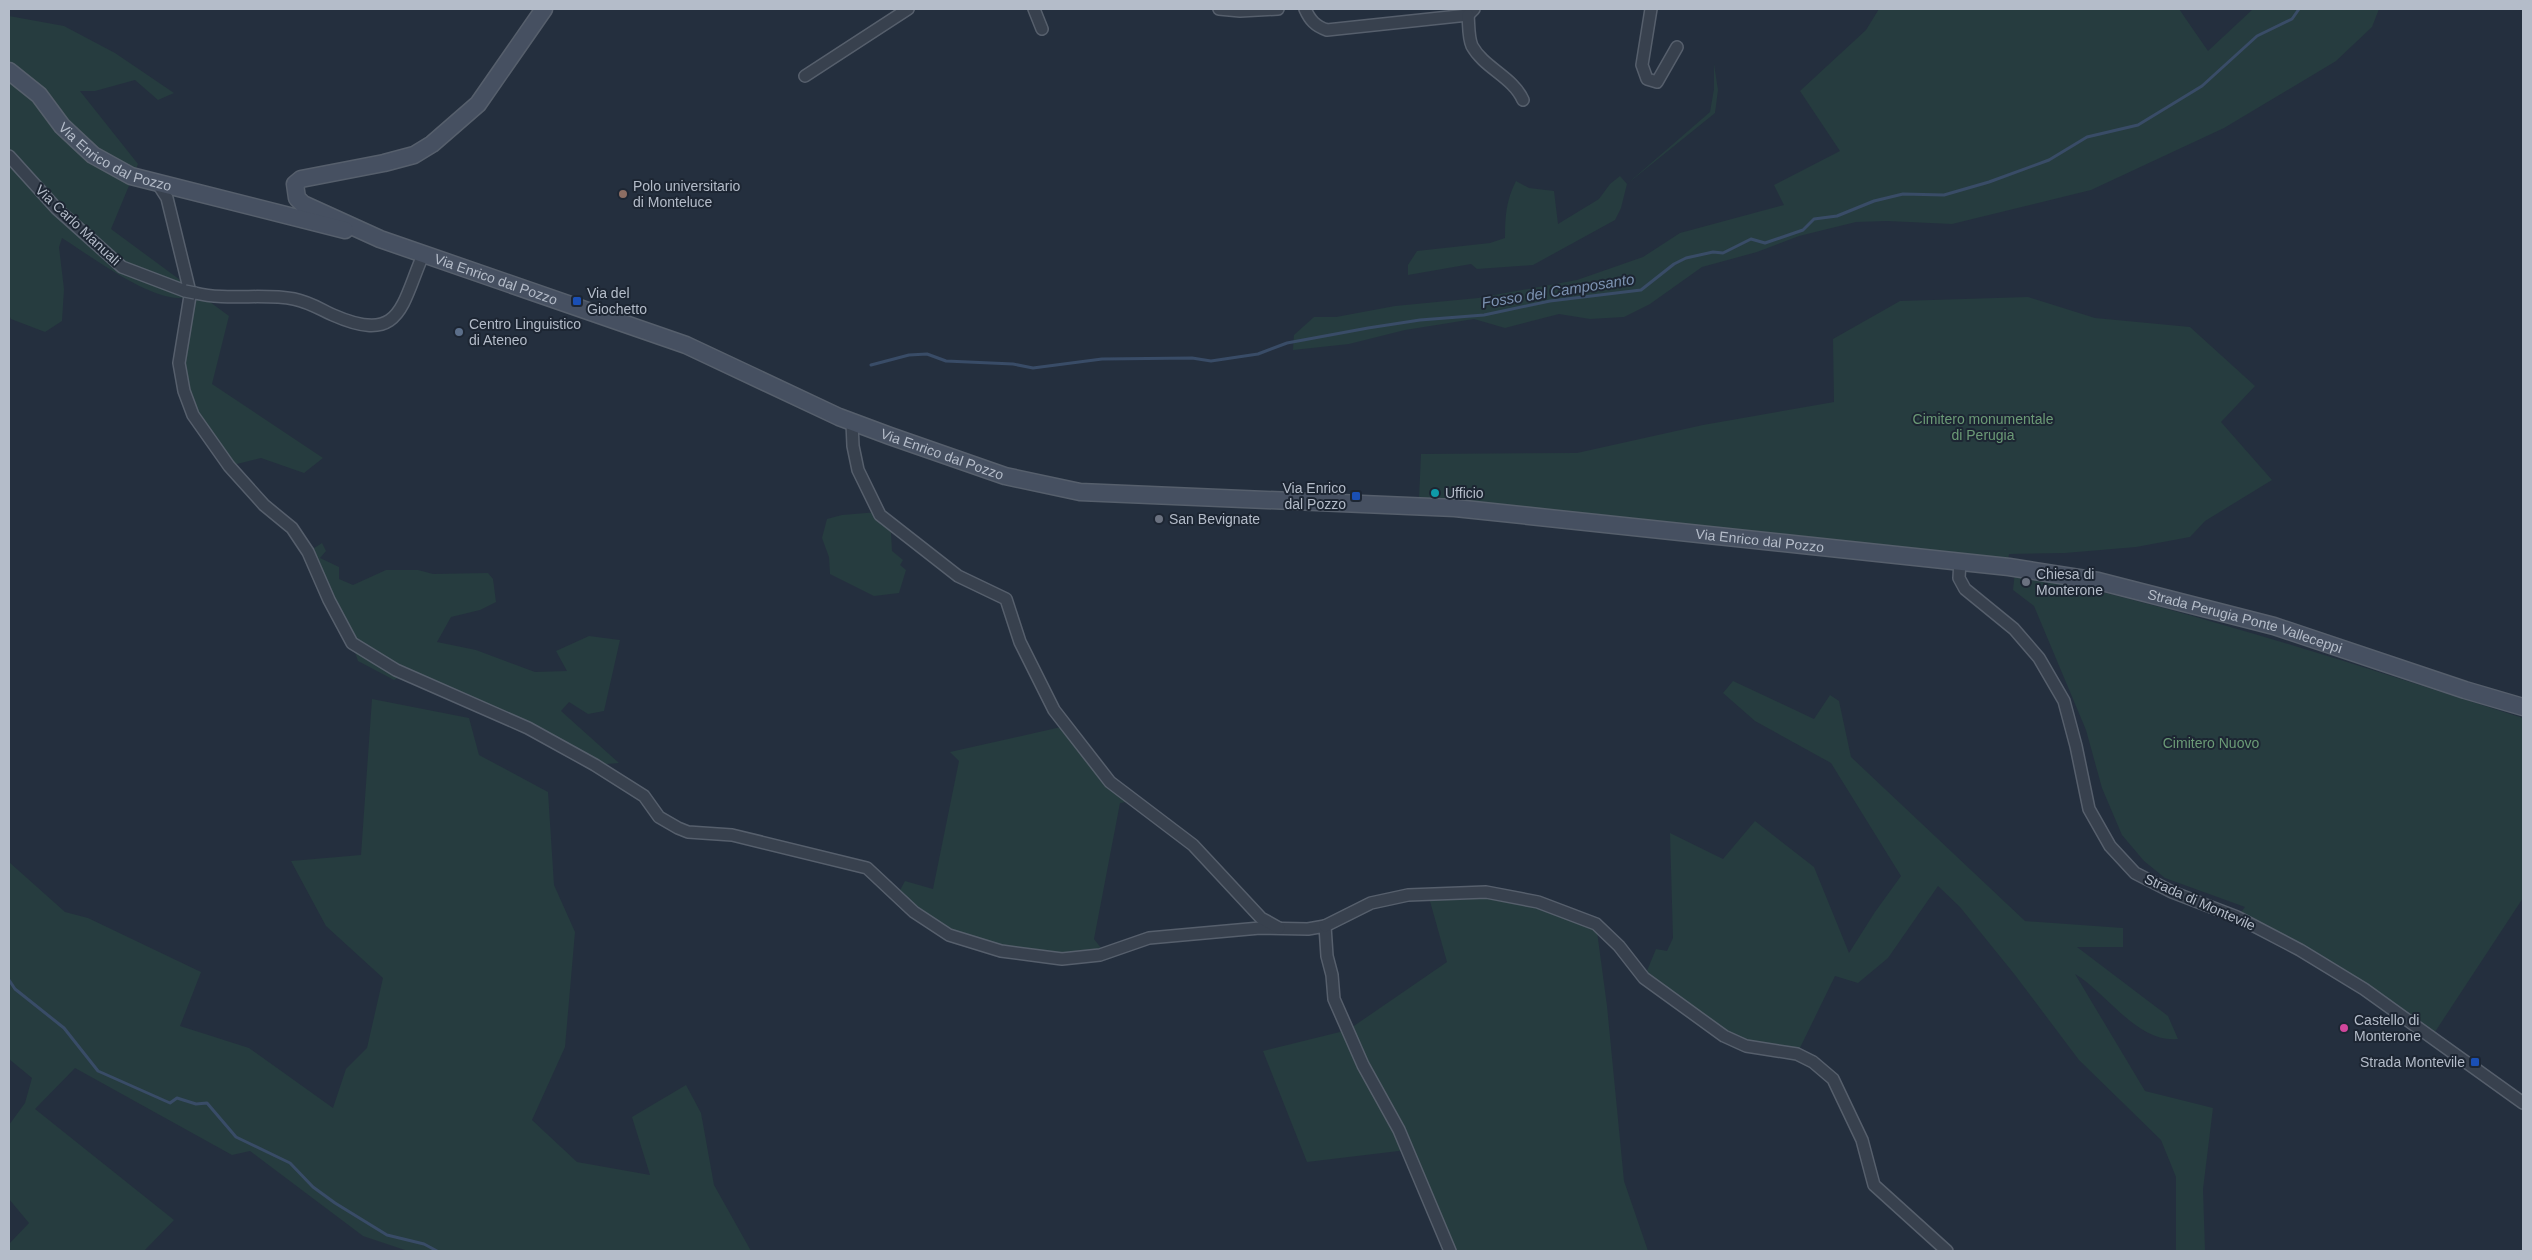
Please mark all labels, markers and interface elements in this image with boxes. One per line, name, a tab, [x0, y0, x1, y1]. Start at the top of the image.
street label: Via Enrico dal Pozzo	[55, 119, 174, 194]
place label: Polo universitario di Monteluce	[633, 178, 741, 210]
street label: Via Carlo Manuali	[32, 182, 124, 268]
marker: Polo universitario di Monteluce	[617, 188, 629, 200]
street label: Via Enrico dal Pozzo	[432, 250, 560, 308]
water label: Fosso del Camposanto	[1480, 270, 1635, 311]
place label: Via del Giochetto	[587, 285, 647, 317]
marker: Via del Giochetto	[571, 295, 583, 307]
place label: Centro Linguistico di Ateneo	[469, 316, 581, 348]
marker: Centro Linguistico di Ateneo	[453, 326, 465, 338]
park label: Cimitero monumentale di Perugia	[1913, 411, 2054, 443]
street label: Via Enrico dal Pozzo	[879, 425, 1006, 483]
place label: Via Enrico dal Pozzo	[1282, 480, 1346, 512]
place label: Ufficio	[1445, 485, 1484, 501]
marker: Ufficio	[1429, 487, 1441, 499]
marker: Via Enrico dal Pozzo	[1350, 490, 1362, 502]
place label: San Bevignate	[1169, 511, 1260, 527]
marker: San Bevignate	[1153, 513, 1165, 525]
street label: Via Enrico dal Pozzo	[1695, 526, 1825, 555]
place label: Chiesa di Monterone	[2036, 566, 2103, 598]
marker: Chiesa di Monterone	[2020, 576, 2032, 588]
street label: Strada Perugia Ponte Valleceppi	[2146, 586, 2344, 656]
park label: Cimitero Nuovo	[2163, 735, 2259, 751]
street label: Strada di Montevile	[2142, 870, 2258, 934]
place label: Castello di Monterone	[2354, 1012, 2421, 1044]
marker: Castello di Monterone	[2338, 1022, 2350, 1034]
place label: Strada Montevile	[2360, 1054, 2465, 1070]
marker: Strada Montevile	[2469, 1056, 2481, 1068]

